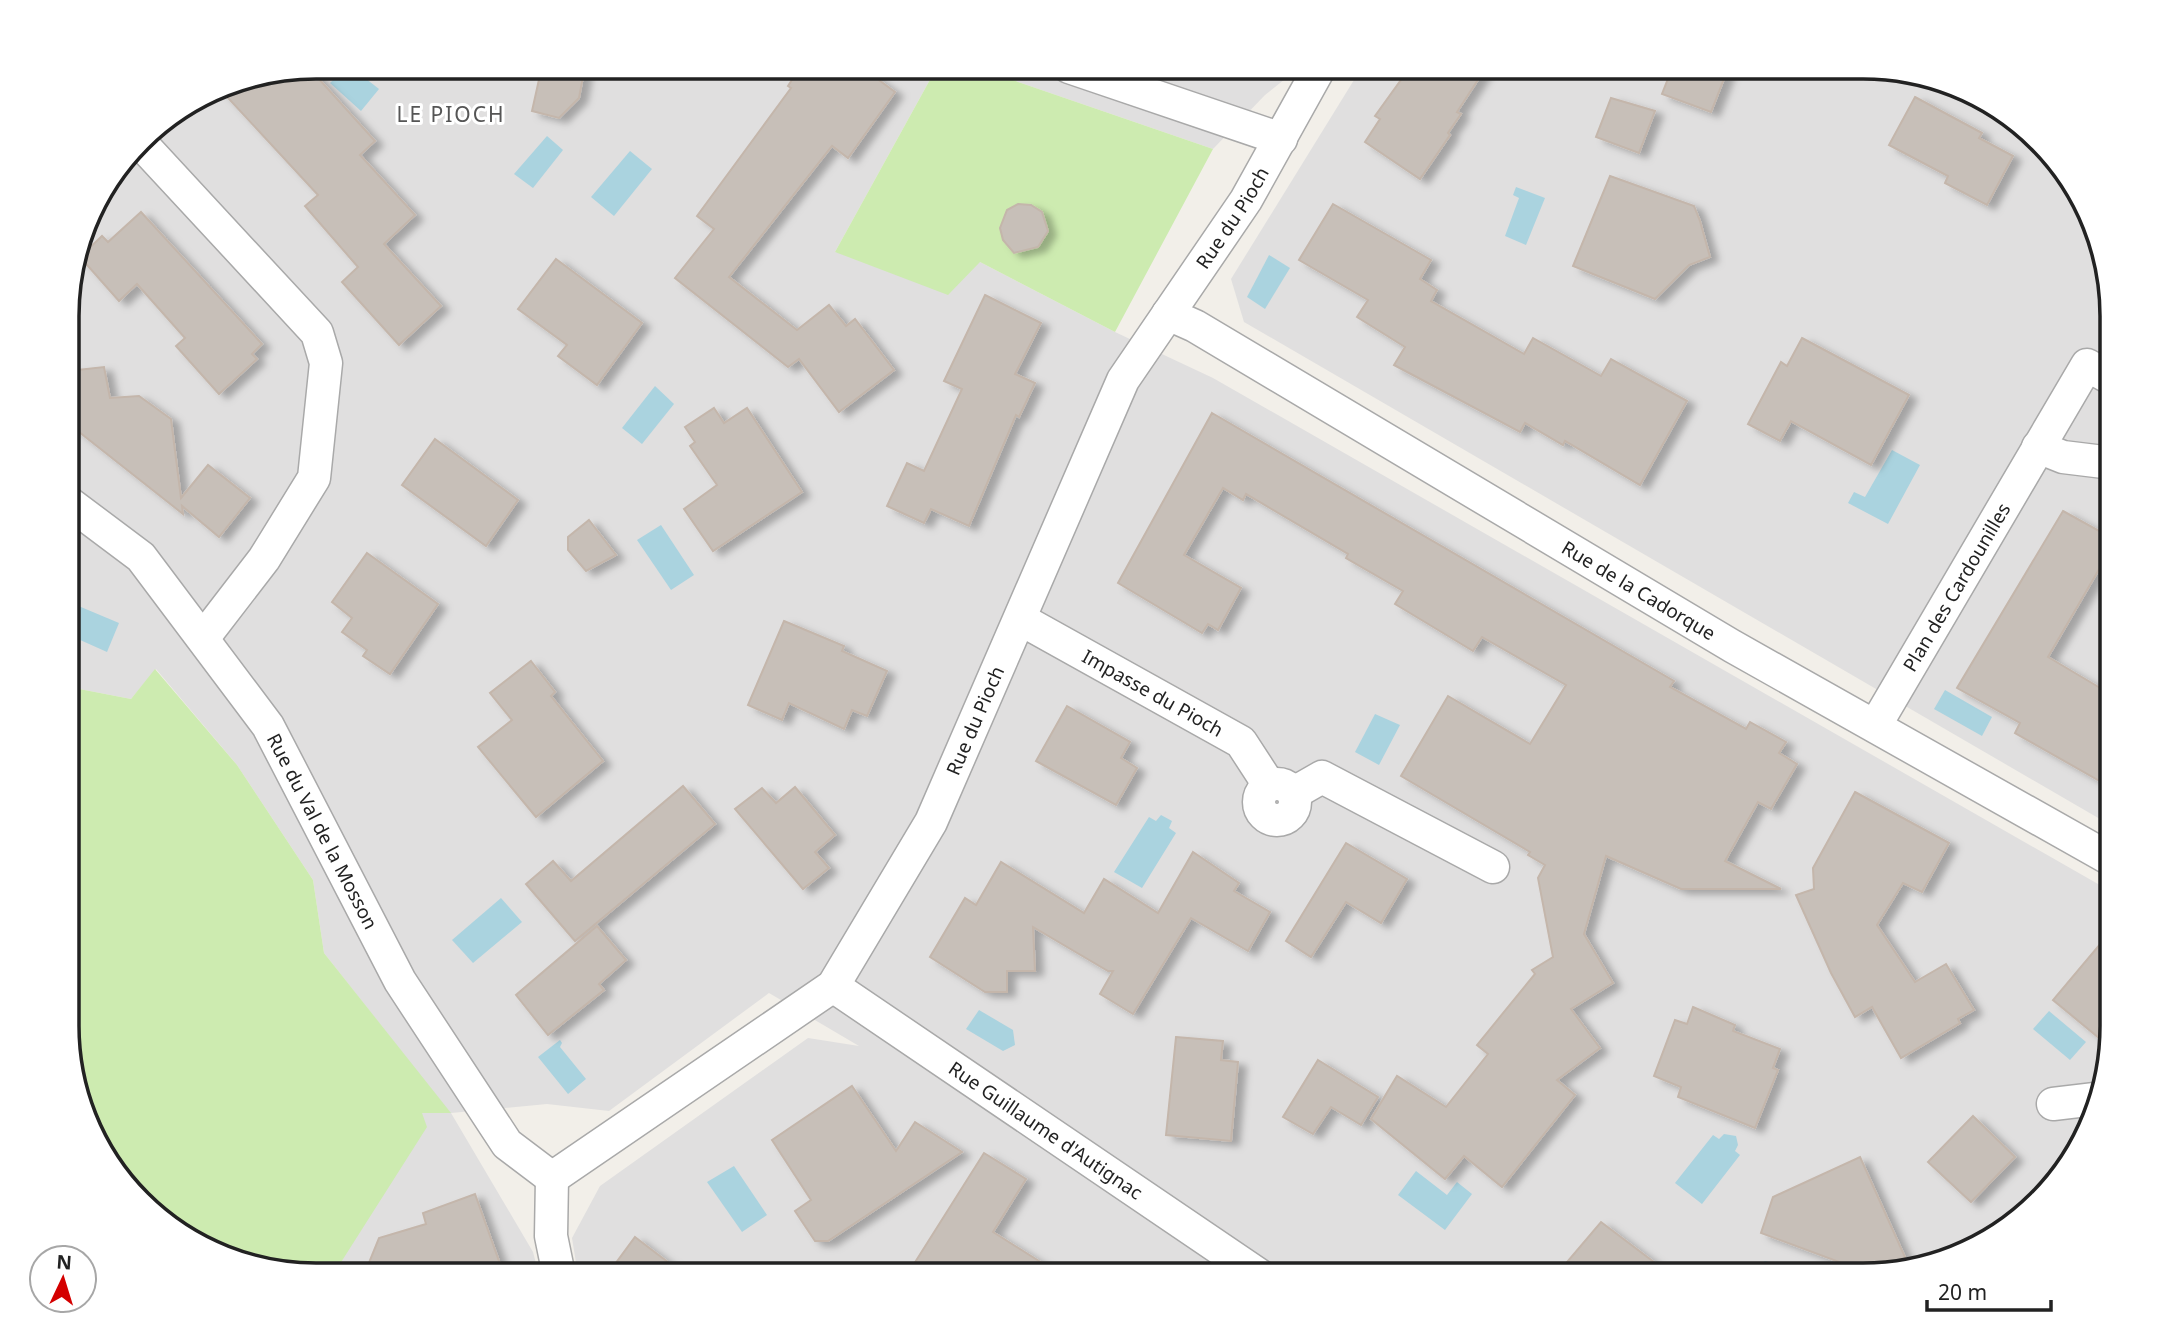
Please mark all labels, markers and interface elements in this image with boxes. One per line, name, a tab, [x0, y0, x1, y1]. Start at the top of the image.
district label: LE PIOCH	[396, 100, 506, 128]
street label: Rue du Pioch	[1190, 162, 1275, 274]
street label: Plan des Cardounilles	[1897, 498, 2016, 676]
street label: Rue de la Cadorque	[1557, 535, 1720, 646]
street label: Impasse du Pioch	[1078, 643, 1228, 743]
street label: Rue du Pioch	[940, 662, 1010, 779]
street label: Rue du Val de la Mosson	[261, 729, 384, 934]
street label: Rue Guillaume d'Autignac	[944, 1055, 1148, 1205]
north arrow	[28, 1244, 98, 1314]
text: N	[56, 1249, 73, 1276]
scale bar	[1927, 1268, 2051, 1312]
text: 20 m	[1938, 1278, 1987, 1306]

